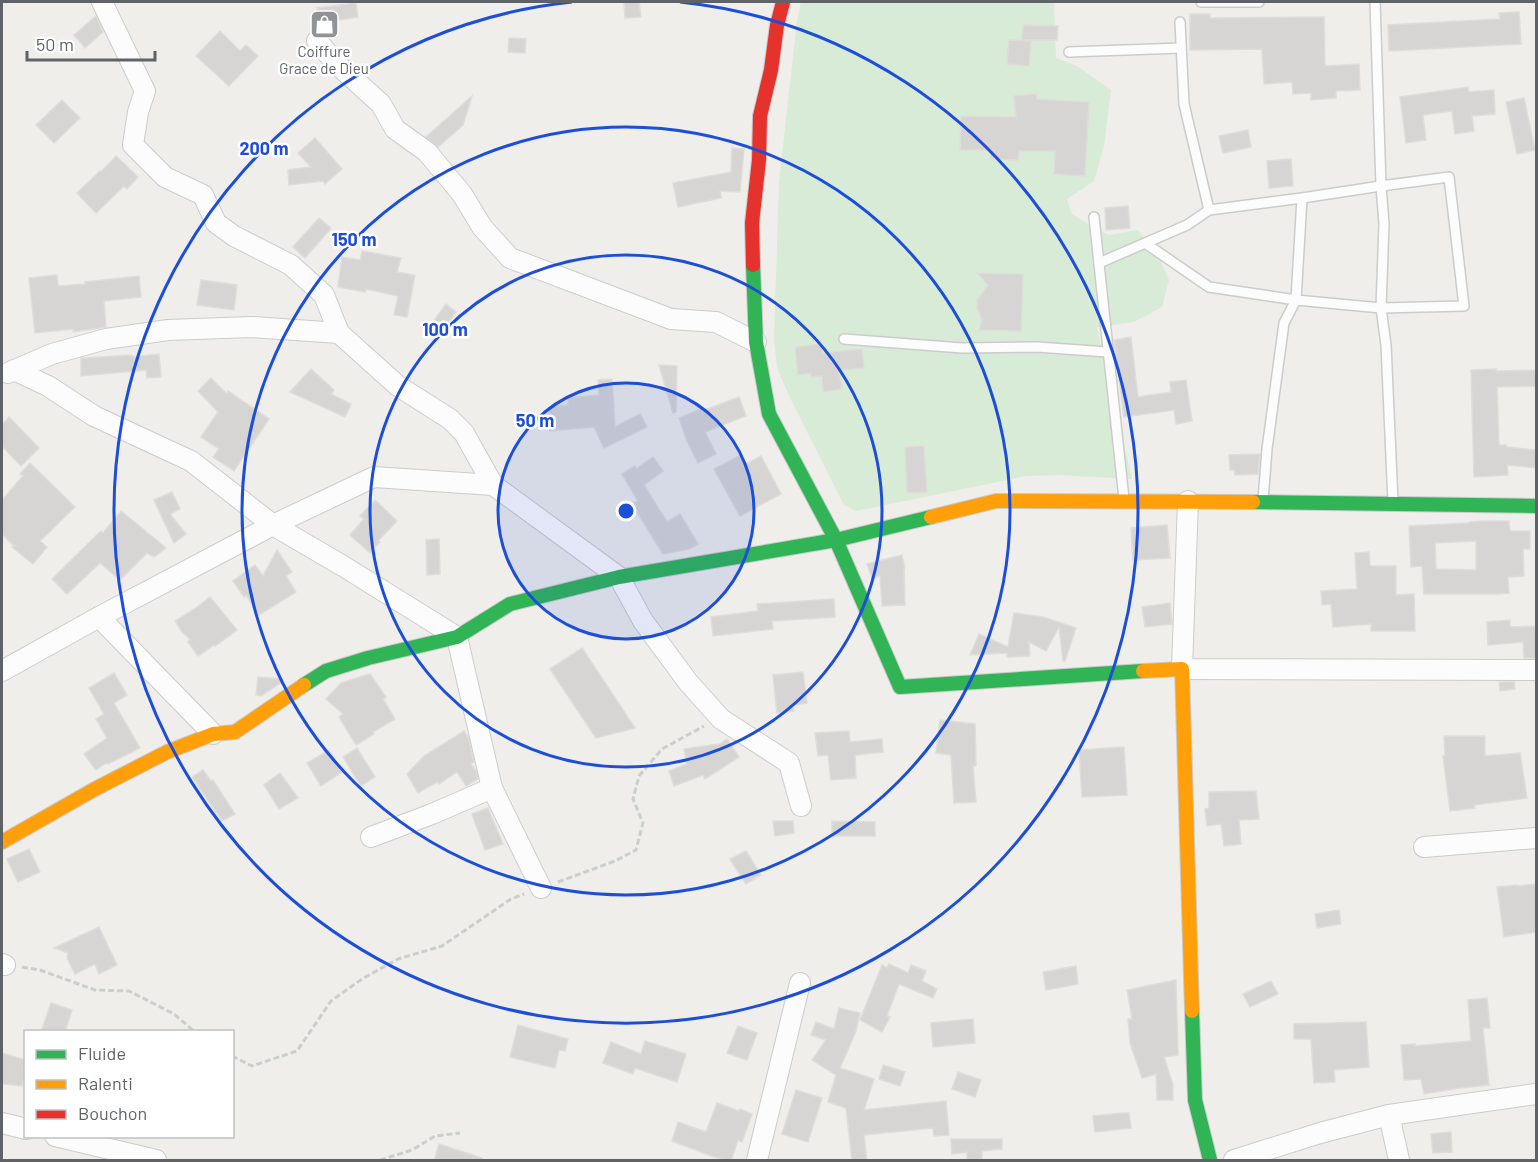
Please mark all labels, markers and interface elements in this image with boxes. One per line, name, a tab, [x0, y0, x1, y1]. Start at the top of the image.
shop icon: Coiffure Grace de Dieu	[308, 8, 340, 40]
scale bar	[27, 24, 154, 62]
text: 50 m	[36, 33, 74, 55]
place label: Coiffure Grace de Dieu	[279, 42, 369, 77]
text: 200 m	[239, 137, 289, 159]
text: 150 m	[332, 228, 376, 250]
text: 100 m	[422, 318, 468, 340]
text: 50 m	[516, 409, 554, 431]
centre of rings	[616, 501, 636, 521]
legend	[24, 1030, 234, 1138]
text: Fluide	[78, 1042, 126, 1064]
text: Ralenti	[78, 1072, 133, 1094]
text: Bouchon	[78, 1102, 147, 1124]

